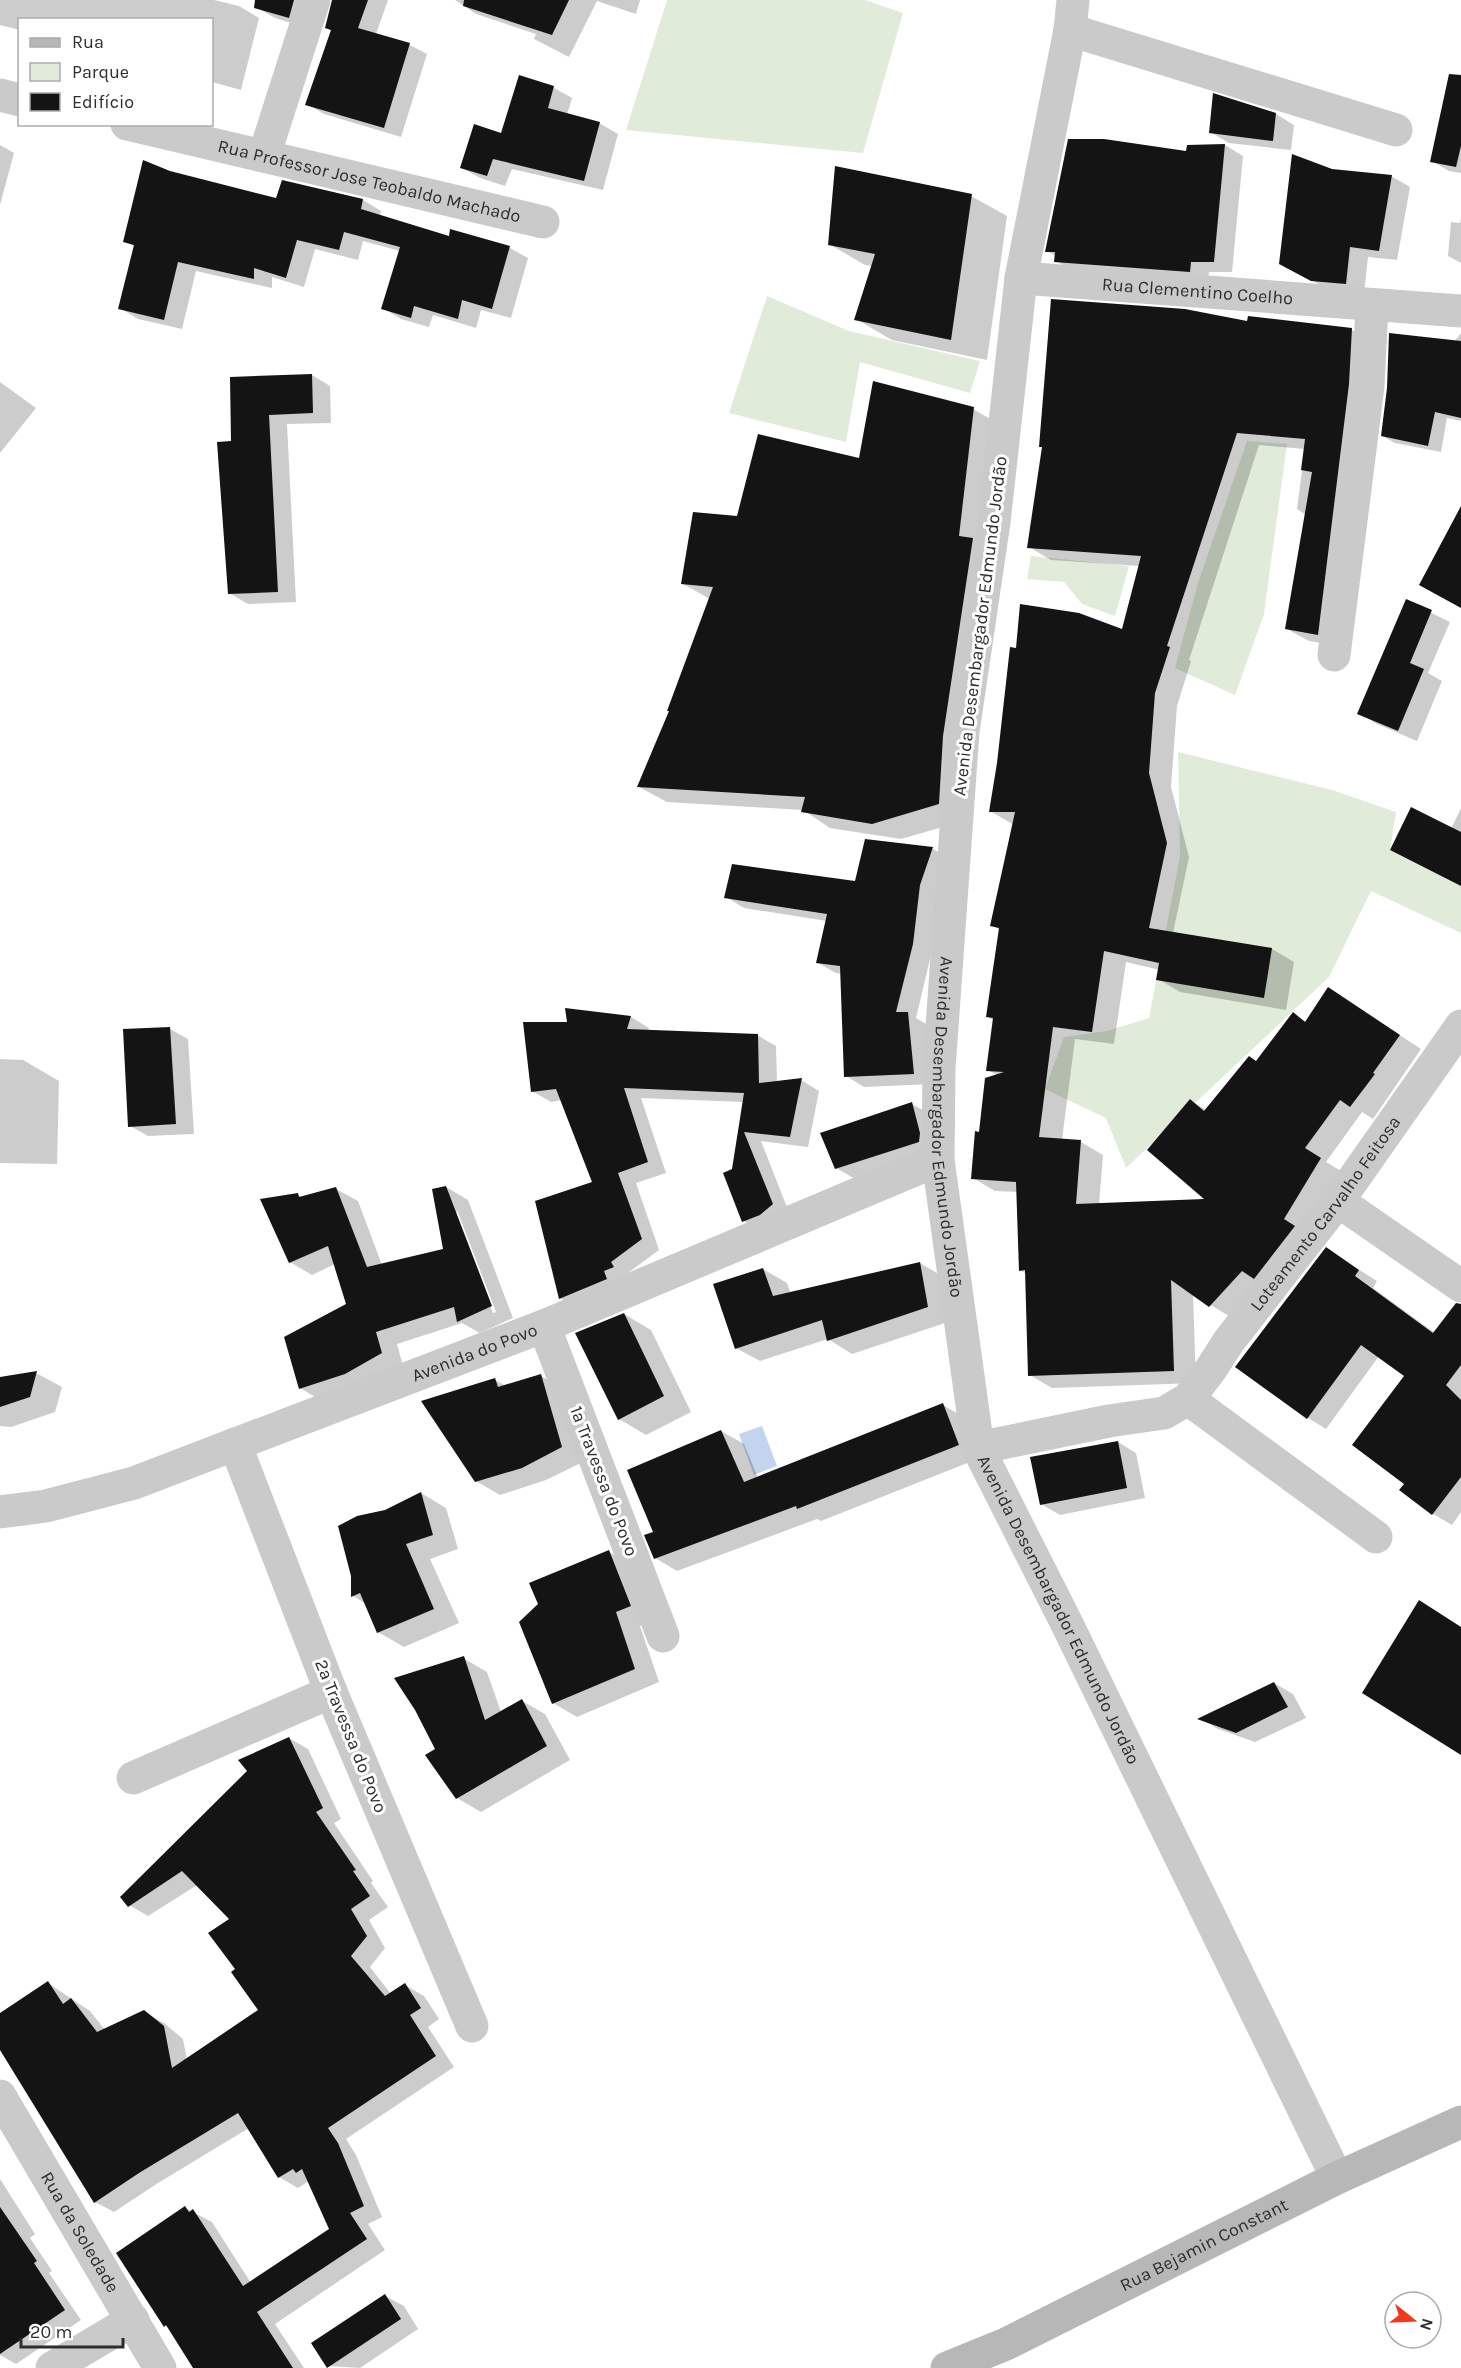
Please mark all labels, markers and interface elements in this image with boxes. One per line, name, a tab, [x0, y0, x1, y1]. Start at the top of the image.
legend	[18, 18, 213, 126]
text: Rua	[72, 31, 104, 53]
text: Parque	[72, 61, 129, 83]
text: Edifício	[72, 91, 134, 113]
street label: Rua Professor Jose Teobaldo Machado	[216, 135, 523, 227]
street label: Rua Clementino Coelho	[1101, 273, 1294, 309]
street label: Avenida Desembargador Edmundo Jordão	[948, 455, 1012, 797]
street label: Avenida Desembargador Edmundo Jordão	[927, 956, 968, 1299]
street label: Loteamento Carvalho Feitosa	[1245, 1112, 1405, 1316]
street label: Avenida do Povo	[409, 1319, 541, 1387]
street label: 1ª Travessa do Povo	[565, 1403, 643, 1559]
street label: Avenida Desembargador Edmundo Jordão	[972, 1451, 1145, 1768]
street label: 2ª Travessa do Povo	[310, 1656, 392, 1816]
street label: Rua da Soledade	[36, 2168, 124, 2297]
street label: Rua Bejamin Constant	[1116, 2193, 1292, 2296]
north arrow	[1383, 2290, 1443, 2350]
scale bar	[21, 2311, 123, 2349]
text: N	[1416, 2316, 1438, 2333]
text: 20 m	[30, 2321, 72, 2343]

